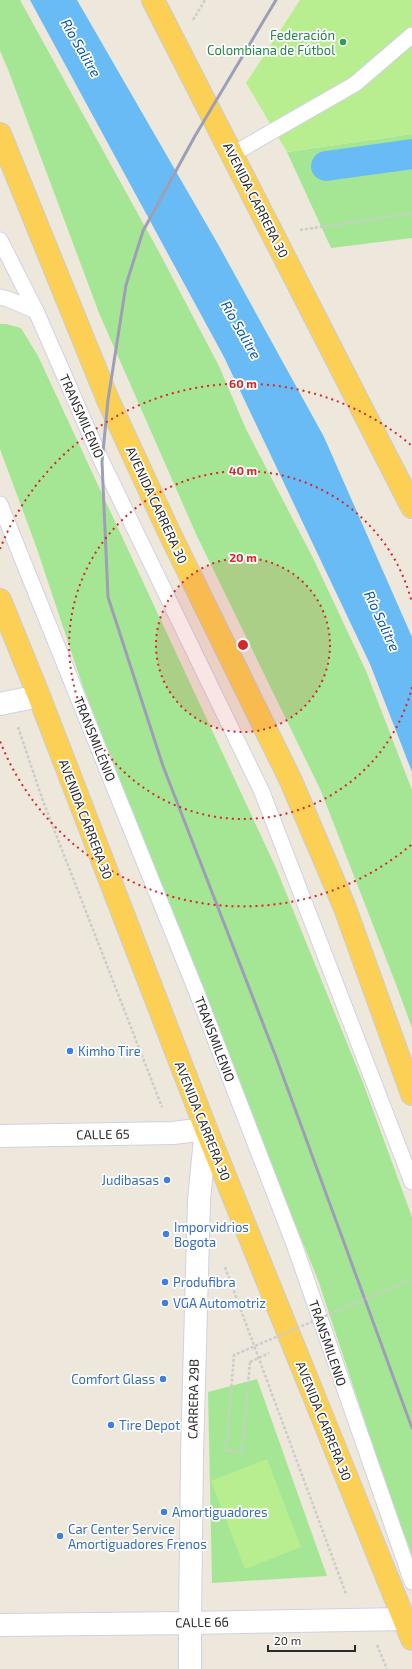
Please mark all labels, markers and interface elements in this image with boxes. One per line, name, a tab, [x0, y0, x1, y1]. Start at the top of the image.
water label: Río Salitre	[58, 15, 105, 80]
place label: Federación Colombiana de Fútbol	[207, 27, 335, 58]
marker: Federación Colombiana de Fútbol	[338, 37, 348, 47]
street label: AVENIDA CARRERA 30	[220, 140, 292, 260]
water label: Río Salitre	[218, 297, 265, 362]
street label: TRANSMILENIO	[56, 372, 108, 460]
text: 60 m	[229, 376, 257, 390]
street label: AVENIDA CARRERA 30	[123, 444, 191, 566]
text: 40 m	[229, 463, 257, 477]
text: 20 m	[229, 550, 257, 564]
water label: Río Salitre	[361, 588, 404, 654]
centre of rings	[236, 638, 250, 652]
street label: TRANSMILENIO	[71, 694, 119, 784]
street label: AVENIDA CARRERA 30	[56, 757, 116, 881]
street label: TRANSMILENIO	[191, 994, 239, 1084]
place label: Kimho Tire	[78, 1043, 141, 1059]
marker: Kimho Tire	[65, 1046, 75, 1056]
street label: AVENIDA CARRERA 30	[172, 1059, 234, 1183]
street label: CALLE 65	[76, 1126, 130, 1142]
place label: Judibasas	[102, 1172, 159, 1188]
marker: Judibasas	[162, 1175, 172, 1185]
place label: Imporvidrios Bogota	[174, 1219, 249, 1250]
marker: Imporvidrios Bogota	[161, 1229, 171, 1239]
place label: Produfibra	[173, 1274, 236, 1290]
marker: Produfibra	[160, 1277, 170, 1287]
place label: VGA Automotriz	[173, 1295, 266, 1311]
marker: VGA Automotriz	[160, 1298, 170, 1308]
street label: TRANSMILENIO	[306, 1298, 350, 1388]
street label: CARRERA 29B	[184, 1359, 202, 1439]
street label: AVENIDA CARRERA 30	[293, 1359, 355, 1483]
place label: Comfort Glass	[71, 1371, 155, 1387]
marker: Comfort Glass	[158, 1374, 168, 1384]
place label: Tire Depot	[119, 1417, 180, 1433]
marker: Tire Depot	[106, 1420, 116, 1430]
place label: Amortiguadores	[172, 1504, 268, 1520]
marker: Amortiguadores	[159, 1507, 169, 1517]
place label: Car Center Service Amortiguadores Frenos	[68, 1521, 207, 1552]
marker: Car Center Service Amortiguadores Frenos	[55, 1531, 65, 1541]
street label: CALLE 66	[175, 1614, 229, 1630]
scale bar	[268, 1627, 355, 1653]
text: 20 m	[274, 1633, 301, 1647]

